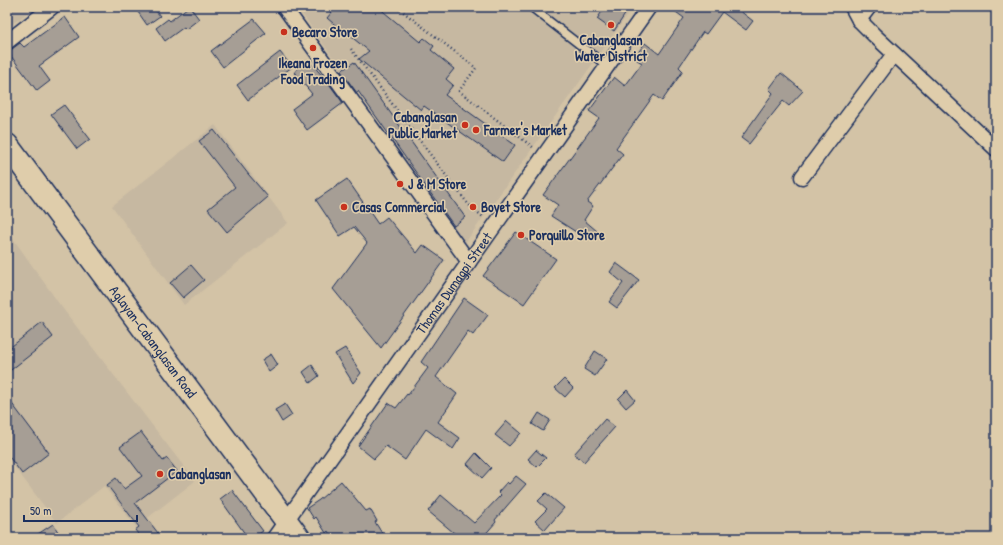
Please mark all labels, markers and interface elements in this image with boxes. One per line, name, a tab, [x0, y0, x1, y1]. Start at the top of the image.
marker: Cabanglasan Water District	[606, 20, 616, 30]
place label: Becaro Store	[292, 22, 358, 41]
marker: Becaro Store	[279, 27, 289, 37]
place label: Cabanglasan Water District	[575, 30, 648, 65]
marker: Ikeana Frozen Food Trading	[308, 43, 318, 53]
place label: Ikeana Frozen Food Trading	[278, 53, 348, 90]
place label: Cabanglasan Public Market	[388, 107, 458, 142]
marker: Cabanglasan Public Market	[460, 120, 470, 130]
place label: Farmer's Market	[483, 120, 568, 139]
marker: Farmer's Market	[471, 125, 481, 135]
place label: J & M Store	[408, 174, 467, 193]
marker: J & M Store	[395, 179, 405, 189]
place label: Casas Commercial	[352, 197, 446, 216]
place label: Boyet Store	[481, 197, 542, 218]
marker: Casas Commercial	[339, 202, 349, 212]
marker: Boyet Store	[468, 202, 478, 212]
place label: Porquillo Store	[529, 225, 605, 246]
street label: Thomas Dumagpi Street	[411, 228, 496, 337]
marker: Porquillo Store	[516, 230, 526, 240]
street label: Aglayan-Cabanglasan Road	[106, 281, 202, 402]
place label: Cabanglasan	[168, 464, 231, 485]
marker: Cabanglasan	[155, 469, 165, 479]
scale bar	[24, 497, 137, 523]
text: 50 m	[30, 502, 51, 519]

